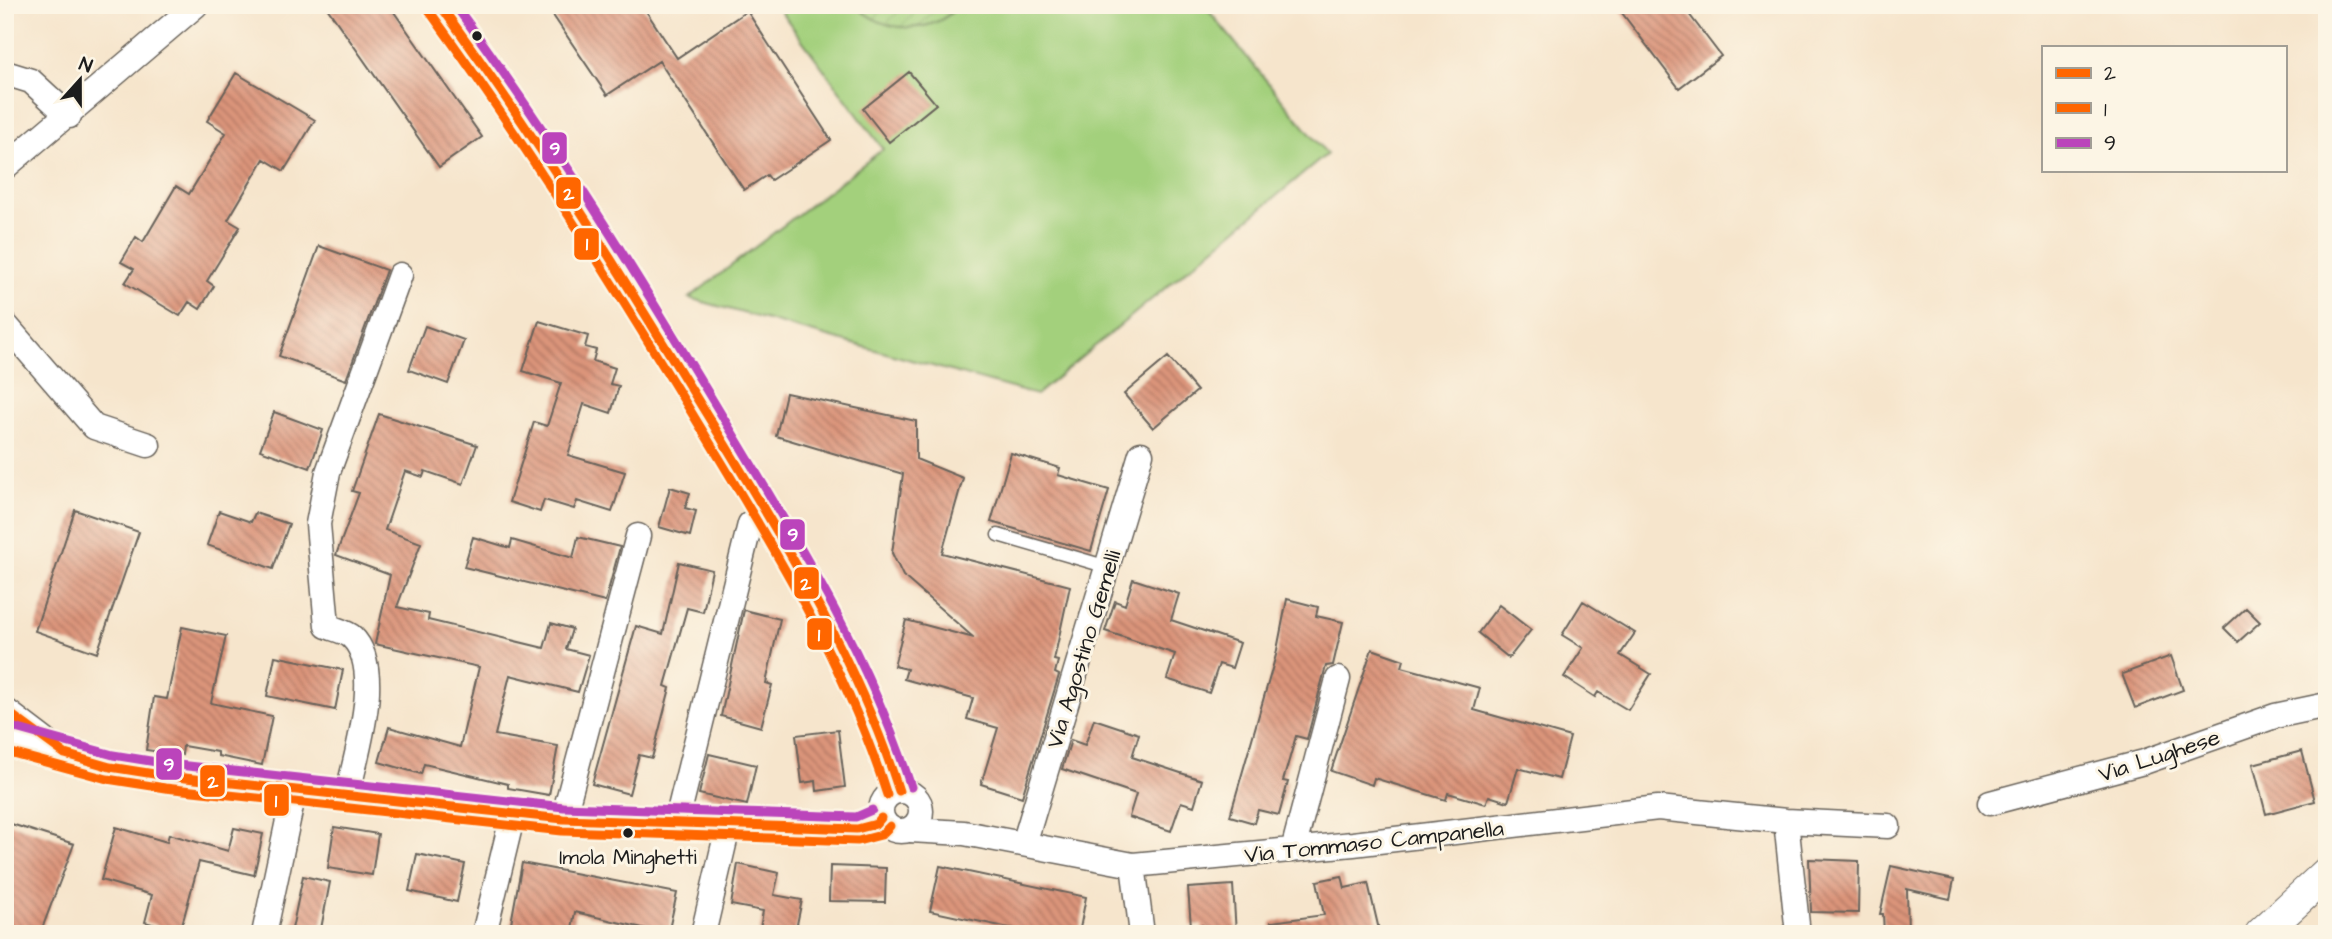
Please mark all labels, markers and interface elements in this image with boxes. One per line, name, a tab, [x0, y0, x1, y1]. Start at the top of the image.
unlabelled marker	[470, 29, 484, 43]
north arrow	[46, 46, 116, 116]
legend	[2042, 46, 2286, 172]
text: N	[75, 51, 96, 80]
text: 2	[2104, 59, 2116, 88]
text: 1	[2104, 95, 2107, 124]
text: 9	[2104, 129, 2116, 158]
line badge: 9	[541, 131, 568, 165]
text: 9	[550, 136, 561, 163]
line badge: 2	[555, 176, 582, 210]
text: 2	[563, 181, 575, 208]
line badge: 1	[573, 227, 600, 261]
text: 1	[586, 231, 589, 258]
line badge: 9	[779, 518, 806, 551]
text: 9	[788, 522, 799, 549]
street label: Via Agostino Gemelli	[1039, 546, 1130, 753]
line badge: 2	[793, 566, 820, 600]
text: 2	[800, 571, 812, 598]
line badge: 1	[806, 617, 833, 651]
text: 1	[818, 622, 821, 649]
street label: Via Lughese	[2094, 721, 2225, 792]
line badge: 9	[155, 747, 183, 781]
text: 9	[164, 752, 175, 779]
line badge: 2	[199, 764, 226, 798]
text: 2	[207, 769, 219, 796]
line badge: 1	[263, 783, 290, 817]
text: 1	[275, 788, 278, 815]
street label: Via Tommaso Campanella	[1243, 812, 1506, 872]
marker: Imola Minghetti	[621, 826, 635, 840]
place label: Imola Minghetti	[559, 843, 697, 874]

